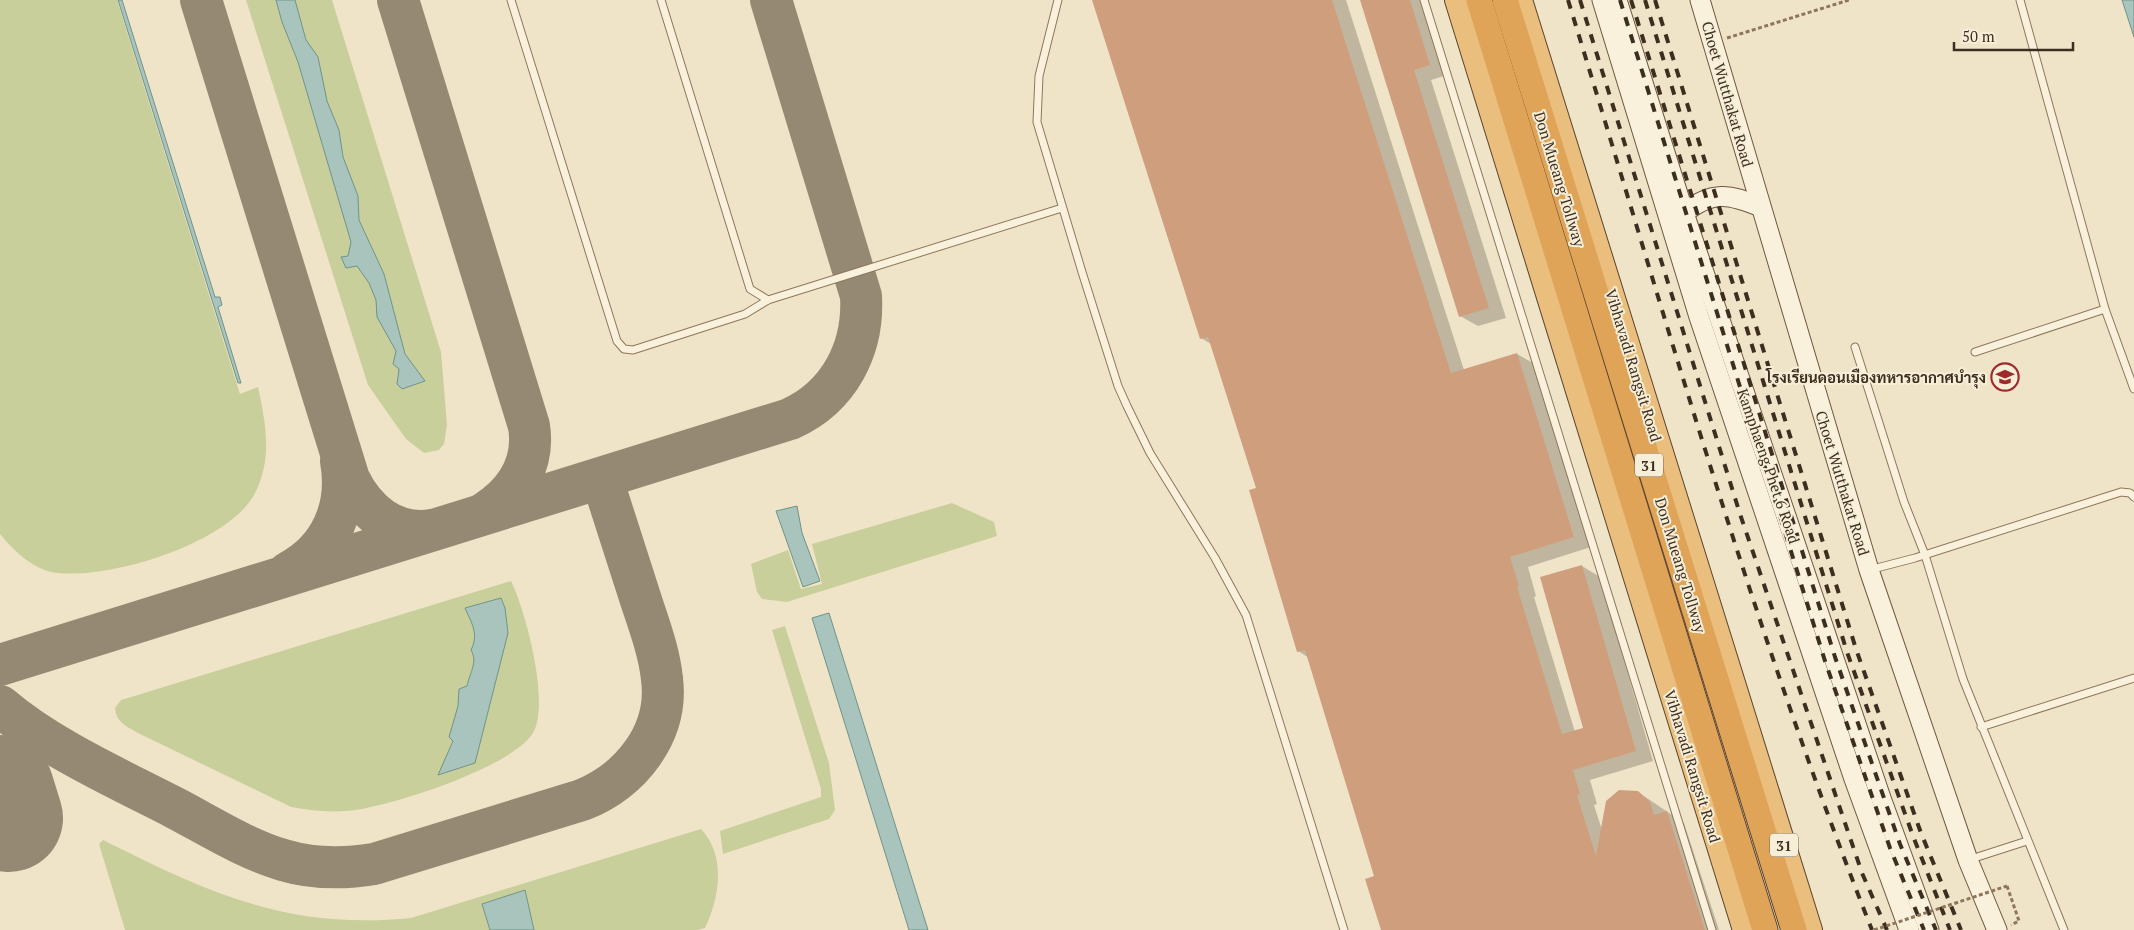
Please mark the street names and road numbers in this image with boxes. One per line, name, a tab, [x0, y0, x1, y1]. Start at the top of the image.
street label: Choet Wutthakat Road	[1698, 19, 1758, 169]
street label: Don Mueang Tollway	[1530, 109, 1590, 249]
street label: Vibhavadi Rangsit Road	[1601, 286, 1667, 444]
street label: Kamphaeng Phet 6 Road	[1733, 386, 1805, 546]
street label: Choet Wutthakat Road	[1811, 408, 1875, 558]
road number: 31	[1635, 454, 1663, 476]
street label: Don Mueang Tollway	[1651, 495, 1711, 635]
street label: Vibhavadi Rangsit Road	[1660, 687, 1726, 845]
road number: 31	[1770, 834, 1798, 856]

